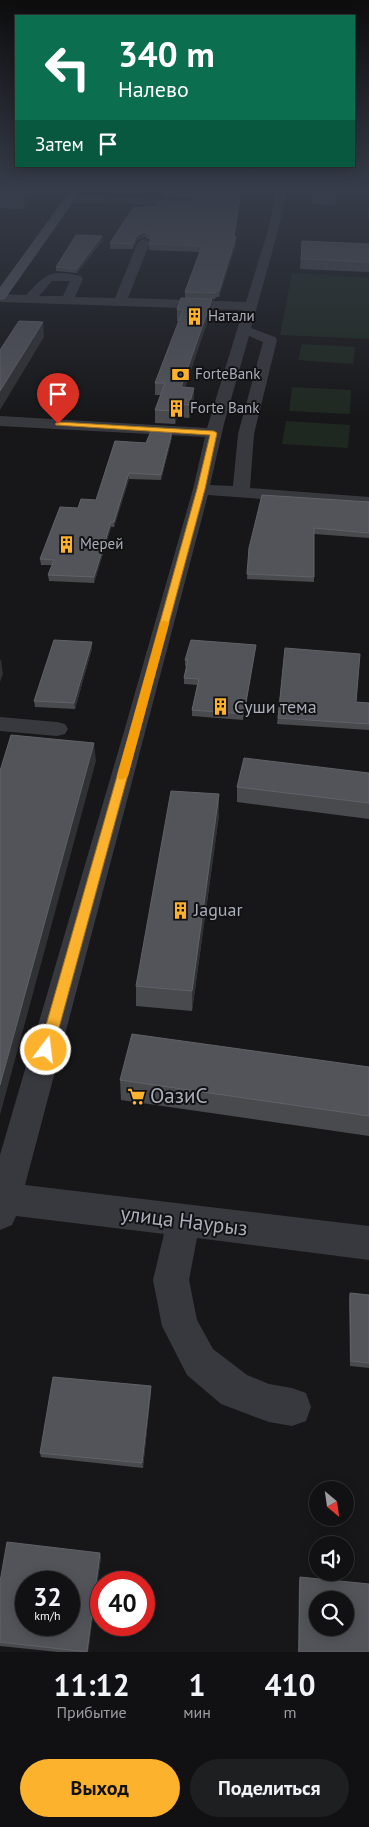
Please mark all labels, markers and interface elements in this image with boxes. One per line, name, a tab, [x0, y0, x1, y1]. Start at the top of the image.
text: 340 m	[118, 31, 215, 77]
icon: left	[35, 35, 100, 100]
text: Налево	[118, 75, 189, 103]
icon: arrive	[94, 130, 122, 158]
text: Затем	[35, 132, 84, 156]
building icon: Натали	[184, 306, 204, 326]
place label: Натали	[208, 306, 255, 325]
bank icon: ForteBank	[171, 364, 191, 384]
place label: ForteBank	[195, 364, 261, 383]
pin	[37, 373, 79, 424]
icon: arrive	[44, 380, 72, 408]
building icon: Forte Bank	[166, 398, 186, 418]
place label: Forte Bank	[190, 398, 260, 417]
building icon: Мерей	[56, 534, 76, 554]
place label: Мерей	[80, 534, 123, 553]
place label: Суши тема	[234, 695, 317, 718]
building icon: Суши тема	[210, 697, 230, 717]
place label: Jaguar	[193, 898, 243, 921]
building icon: Jaguar	[170, 900, 190, 920]
position arrow	[19, 1023, 71, 1075]
place label: ОазиС	[150, 1082, 208, 1109]
supermarket icon: ОазиС	[126, 1086, 146, 1106]
street label: улица Наурыз	[119, 1199, 249, 1242]
north arrow	[309, 1481, 354, 1526]
map controls	[309, 1481, 354, 1636]
button: sound	[309, 1536, 354, 1581]
speed limit sign: 40	[90, 1571, 155, 1636]
text: 32	[33, 1581, 62, 1613]
button: search	[309, 1591, 354, 1636]
text: km/h	[34, 1608, 61, 1623]
text: 11:12	[54, 1665, 130, 1704]
text: 1	[189, 1665, 206, 1704]
text: 410	[264, 1665, 315, 1704]
text: Прибытие	[56, 1702, 127, 1722]
text: мин	[183, 1702, 211, 1722]
text: m	[283, 1702, 296, 1722]
button: Выход	[20, 1759, 180, 1817]
button: Поделиться	[190, 1759, 349, 1817]

